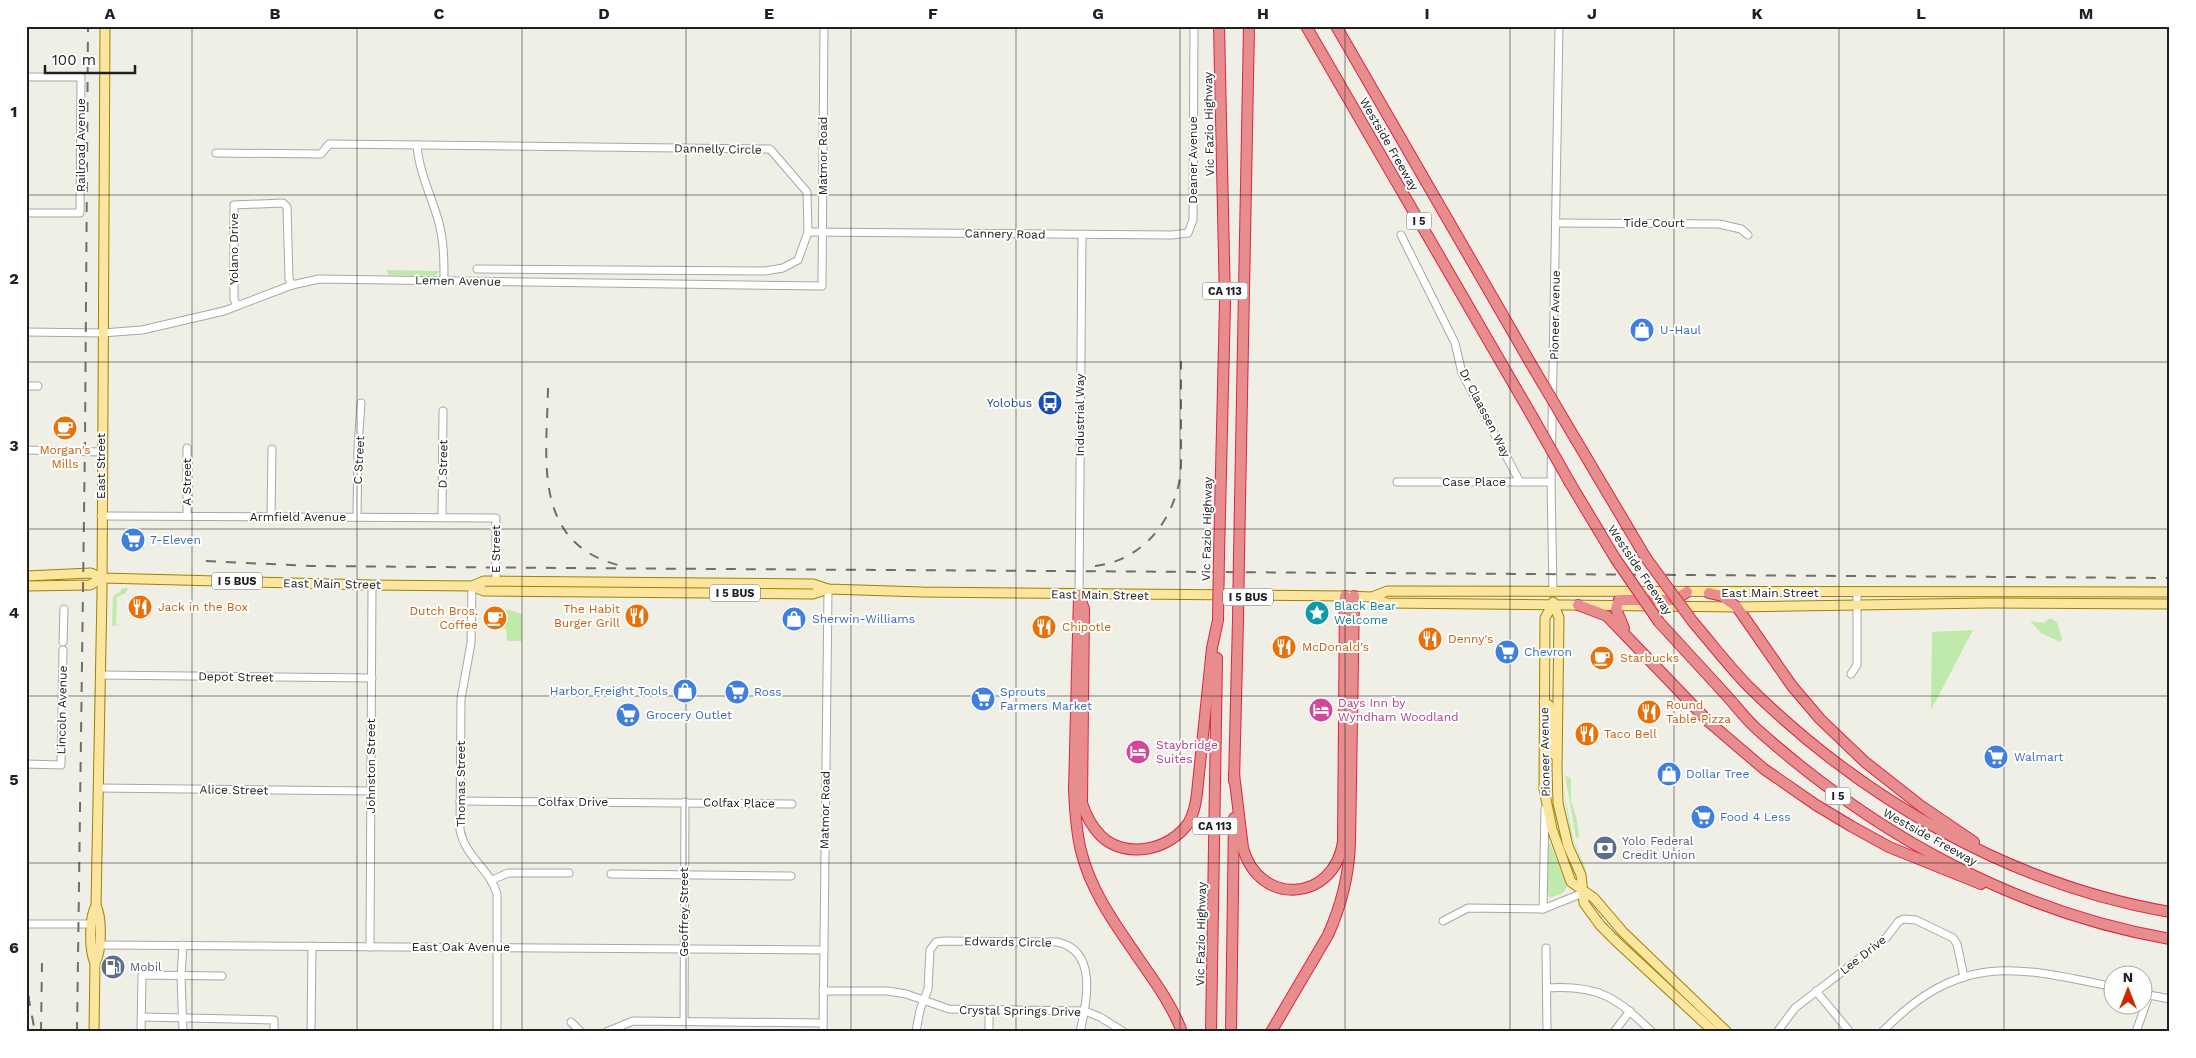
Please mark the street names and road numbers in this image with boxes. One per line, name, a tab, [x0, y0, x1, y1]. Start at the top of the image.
street label: Vic Fazio Highway	[1201, 71, 1217, 176]
street label: Westside Freeway	[1357, 95, 1422, 194]
street label: Railroad Avenue	[74, 98, 88, 192]
street label: Deaner Avenue	[1186, 116, 1200, 204]
street label: Matmor Road	[816, 117, 830, 195]
street label: Dannelly Circle	[674, 141, 762, 157]
road number: I 5	[1406, 212, 1432, 230]
street label: Yolano Drive	[227, 213, 241, 285]
street label: Tide Court	[1623, 216, 1685, 230]
street label: Cannery Road	[964, 226, 1046, 242]
street label: Pioneer Avenue	[1547, 270, 1563, 360]
street label: Lemen Avenue	[415, 273, 501, 289]
road number: CA 113	[1202, 282, 1248, 300]
street label: Dr Claassen Way	[1457, 366, 1514, 460]
street label: Industrial Way	[1073, 373, 1087, 456]
street label: East Street	[94, 433, 108, 499]
street label: C Street	[351, 435, 367, 485]
street label: D Street	[436, 439, 450, 489]
street label: A Street	[180, 458, 194, 506]
street label: Case Place	[1442, 475, 1506, 489]
street label: Vic Fazio Highway	[1199, 476, 1215, 581]
street label: Armfield Avenue	[250, 510, 346, 524]
street label: Westside Freeway	[1605, 522, 1676, 618]
street label: E Street	[489, 525, 503, 573]
road number: I 5 BUS	[212, 572, 262, 590]
street label: East Main Street	[283, 576, 381, 592]
road number: I 5 BUS	[710, 584, 760, 602]
street label: East Main Street	[1721, 586, 1819, 600]
street label: East Main Street	[1051, 587, 1149, 603]
road number: I 5 BUS	[1223, 588, 1273, 606]
street label: Lincoln Avenue	[54, 665, 70, 755]
street label: Depot Street	[198, 669, 274, 685]
street label: Pioneer Avenue	[1537, 707, 1553, 797]
street label: Johnston Street	[364, 719, 378, 813]
street label: Thomas Street	[454, 741, 468, 827]
street label: Matmor Road	[817, 771, 833, 849]
street label: Alice Street	[200, 782, 268, 798]
road number: I 5	[1826, 788, 1850, 804]
street label: Colfax Drive	[538, 795, 608, 809]
street label: Colfax Place	[703, 795, 775, 811]
street label: Westside Freeway	[1881, 805, 1980, 869]
road number: CA 113	[1192, 818, 1238, 834]
street label: Geoffrey Street	[677, 867, 691, 957]
street label: Vic Fazio Highway	[1193, 881, 1209, 986]
street label: Lee Drive	[1837, 933, 1889, 977]
street label: Edwards Circle	[964, 934, 1052, 950]
street label: East Oak Avenue	[412, 940, 510, 954]
street label: Crystal Springs Drive	[959, 1003, 1081, 1019]

